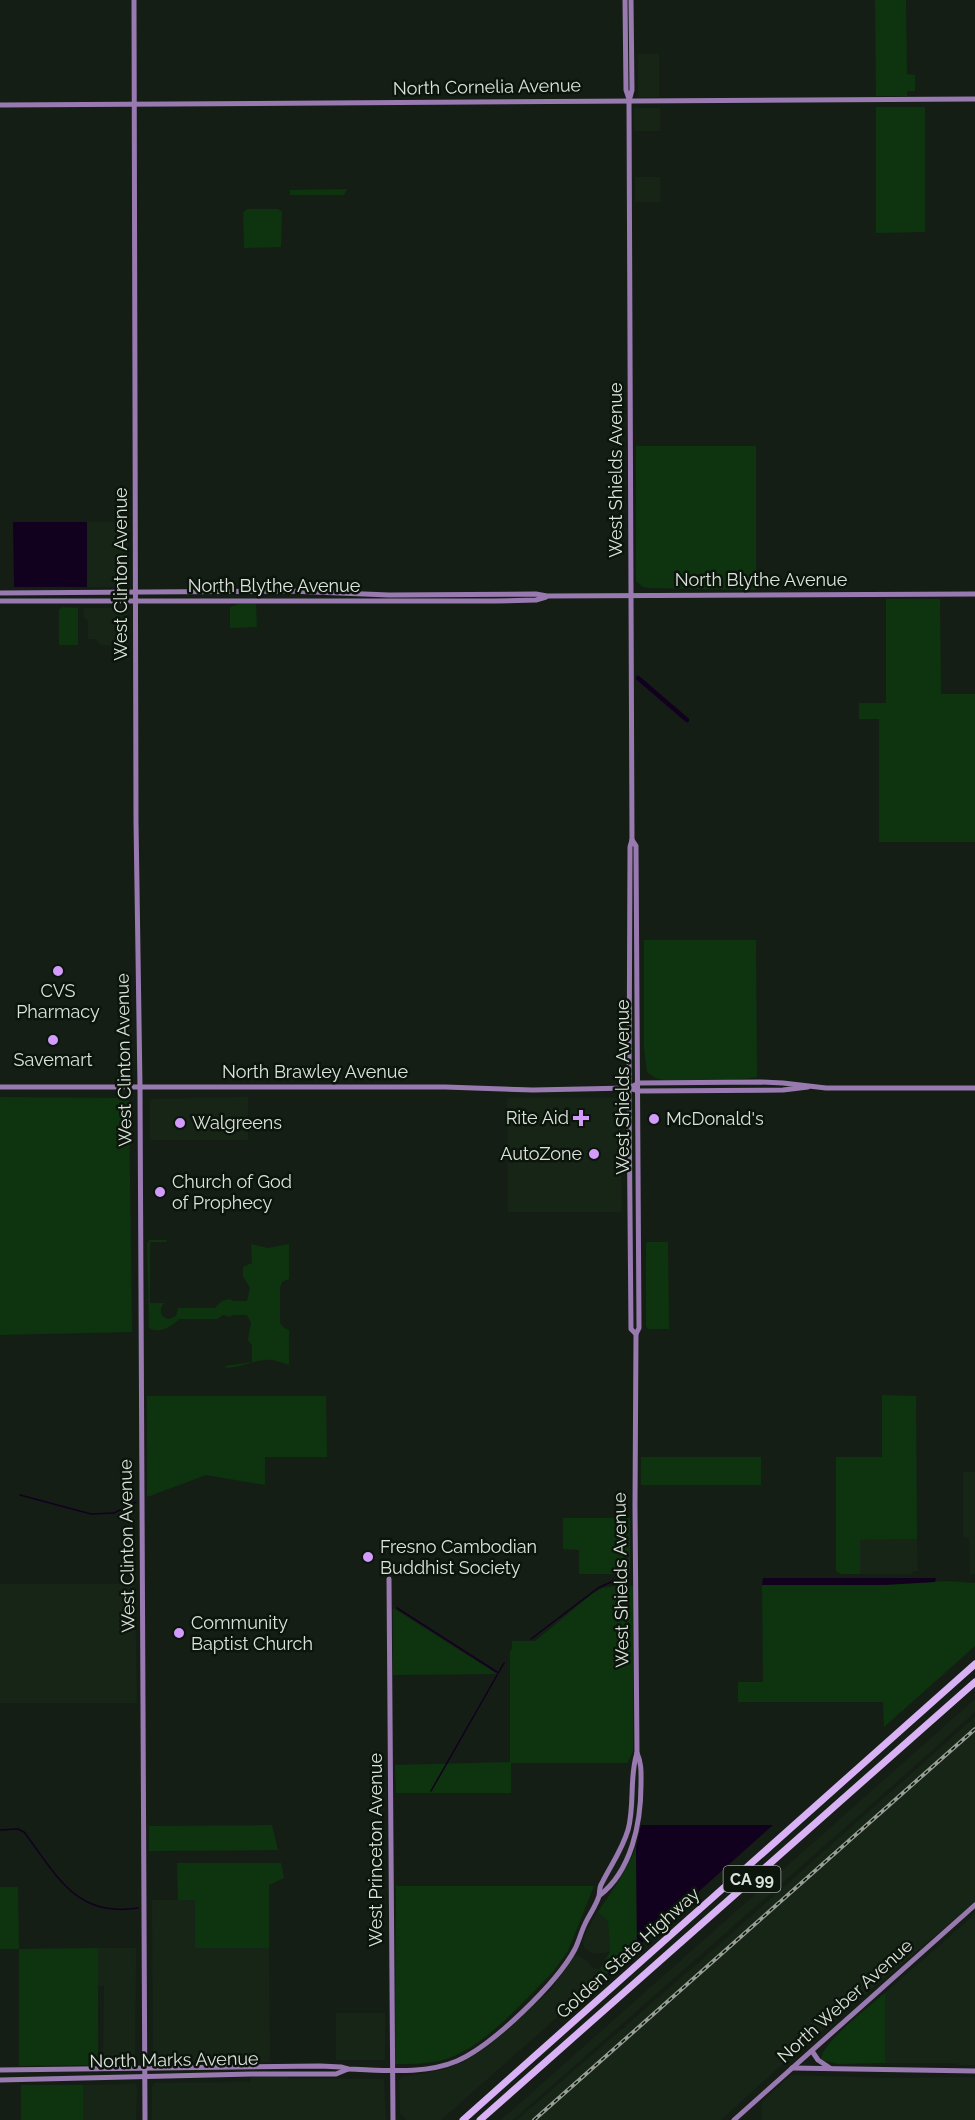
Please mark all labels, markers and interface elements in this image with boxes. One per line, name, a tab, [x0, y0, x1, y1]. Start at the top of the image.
street label: North Cornelia Avenue	[393, 74, 582, 99]
street label: West Shields Avenue	[605, 382, 626, 558]
street label: West Clinton Avenue	[110, 487, 131, 661]
street label: North Blythe Avenue	[675, 569, 848, 590]
street label: North Blythe Avenue	[188, 575, 361, 596]
marker: CVS Pharmacy	[51, 964, 65, 978]
street label: West Clinton Avenue	[111, 973, 136, 1147]
place label: CVS Pharmacy	[16, 980, 100, 1022]
street label: West Shields Avenue	[612, 999, 633, 1175]
marker: Savemart	[46, 1033, 60, 1047]
place label: Savemart	[14, 1049, 92, 1070]
street label: North Brawley Avenue	[222, 1061, 408, 1082]
place label: Rite Aid	[506, 1107, 569, 1128]
place label: McDonald's	[666, 1108, 764, 1129]
marker: Rite Aid	[574, 1111, 588, 1125]
place label: Walgreens	[192, 1112, 282, 1133]
marker: McDonald's	[647, 1112, 661, 1126]
marker: Walgreens	[173, 1116, 187, 1130]
place label: AutoZone	[500, 1143, 582, 1164]
marker: AutoZone	[587, 1147, 601, 1161]
place label: Church of God of Prophecy	[172, 1171, 292, 1213]
marker: Church of God of Prophecy	[153, 1185, 167, 1199]
street label: West Clinton Avenue	[114, 1459, 139, 1633]
street label: West Shields Avenue	[608, 1492, 633, 1668]
place label: Fresno Cambodian Buddhist Society	[380, 1536, 537, 1578]
marker: Fresno Cambodian Buddhist Society	[361, 1550, 375, 1564]
place label: Community Baptist Church	[191, 1612, 313, 1654]
marker: Community Baptist Church	[172, 1626, 186, 1640]
street label: West Princeton Avenue	[365, 1753, 386, 1947]
road number: CA 99	[724, 1866, 780, 1892]
street label: Golden State Highway	[552, 1883, 704, 2022]
street label: North Weber Avenue	[773, 1934, 917, 2067]
street label: North Marks Avenue	[89, 2048, 259, 2071]

